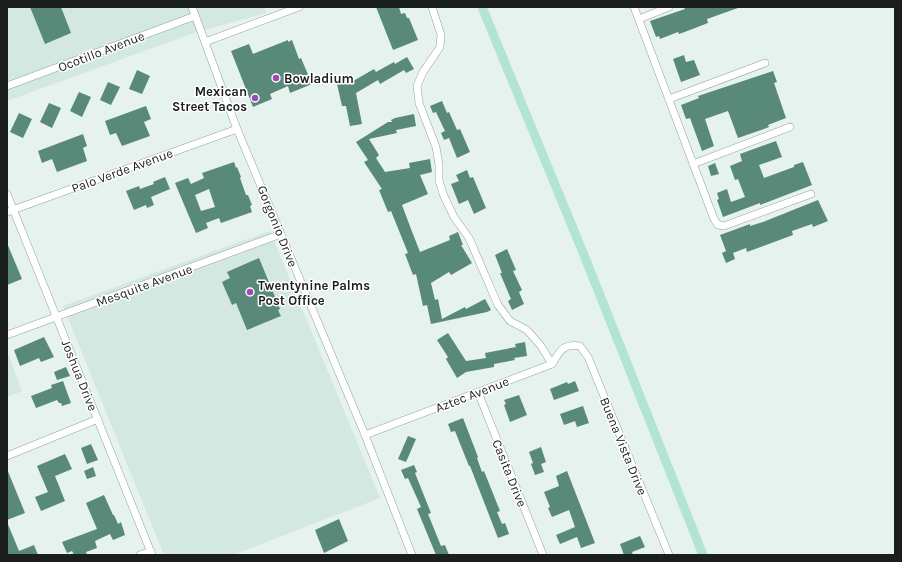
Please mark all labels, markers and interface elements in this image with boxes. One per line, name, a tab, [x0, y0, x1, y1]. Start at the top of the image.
street label: Ocotillo Avenue	[56, 28, 147, 75]
place label: Bowladium	[284, 71, 354, 86]
marker: Bowladium	[271, 73, 281, 83]
place label: Mexican Street Tacos	[172, 84, 247, 114]
marker: Mexican Street Tacos	[250, 93, 260, 103]
street label: Palo Verde Avenue	[69, 145, 175, 196]
street label: Gorgonio Drive	[254, 183, 301, 269]
street label: Mesquite Avenue	[94, 261, 195, 311]
place label: Twentynine Palms Post Office	[258, 278, 370, 308]
marker: Twentynine Palms Post Office	[245, 287, 255, 297]
street label: Joshua Drive	[58, 337, 101, 413]
street label: Aztec Avenue	[433, 373, 511, 415]
street label: Buena Vista Drive	[597, 395, 650, 498]
street label: Casita Drive	[489, 437, 530, 509]

